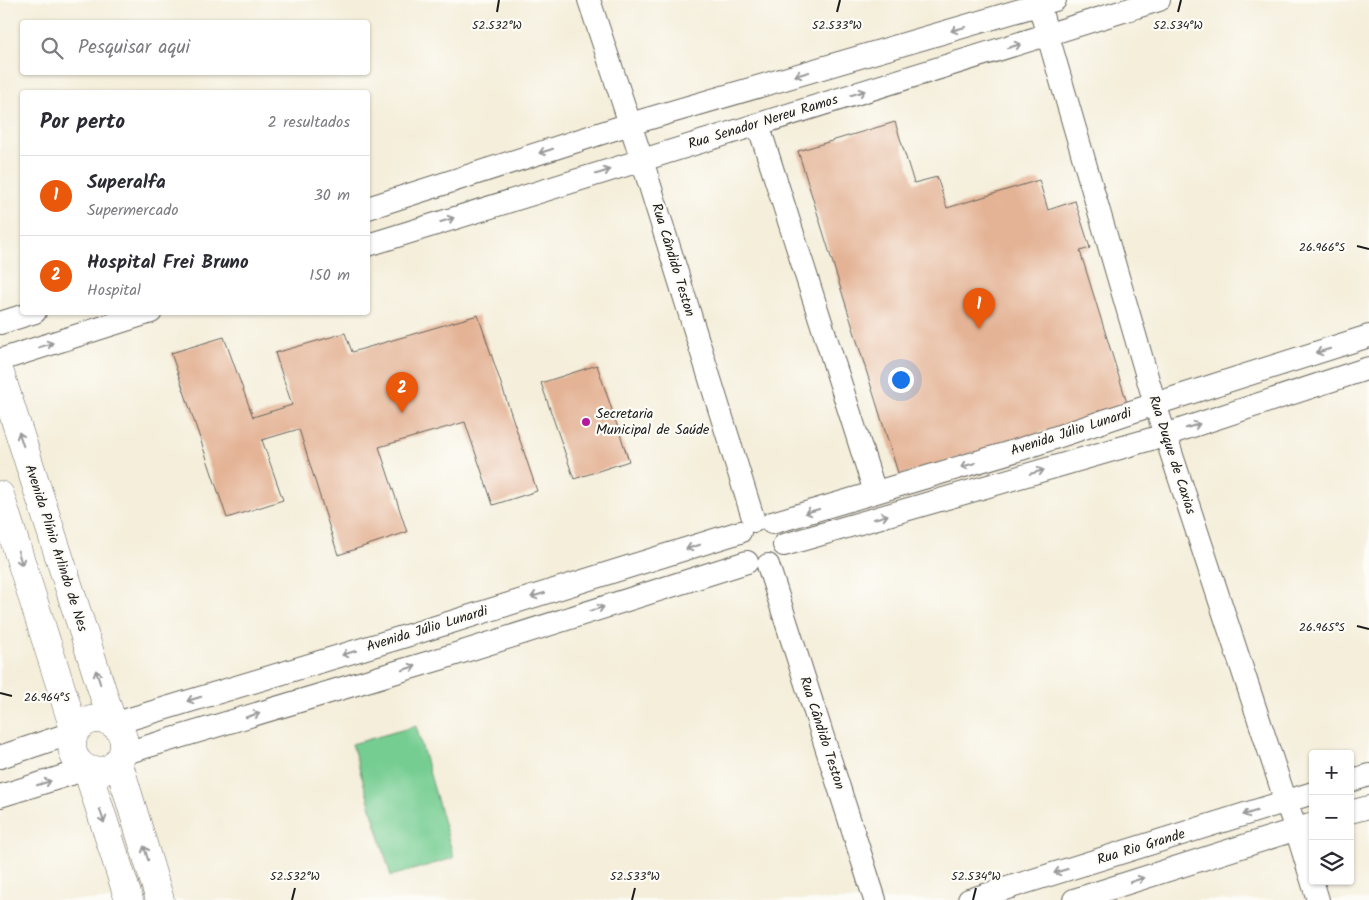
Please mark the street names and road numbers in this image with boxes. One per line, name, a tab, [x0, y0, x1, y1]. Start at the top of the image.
street label: Rua Senador Nereu Ramos	[685, 89, 841, 155]
street label: Rua Cândido Teston	[645, 200, 701, 320]
street label: Rua Duque de Caxias	[1142, 393, 1202, 517]
street label: Avenida Júlio Lunardi	[1008, 402, 1135, 462]
street label: Avenida Plínio Arlindo de Nes	[19, 462, 93, 635]
street label: Avenida Júlio Lunardi	[364, 600, 491, 658]
street label: Rua Cândido Teston	[793, 674, 851, 792]
street label: Rua Rio Grande	[1094, 823, 1188, 871]

